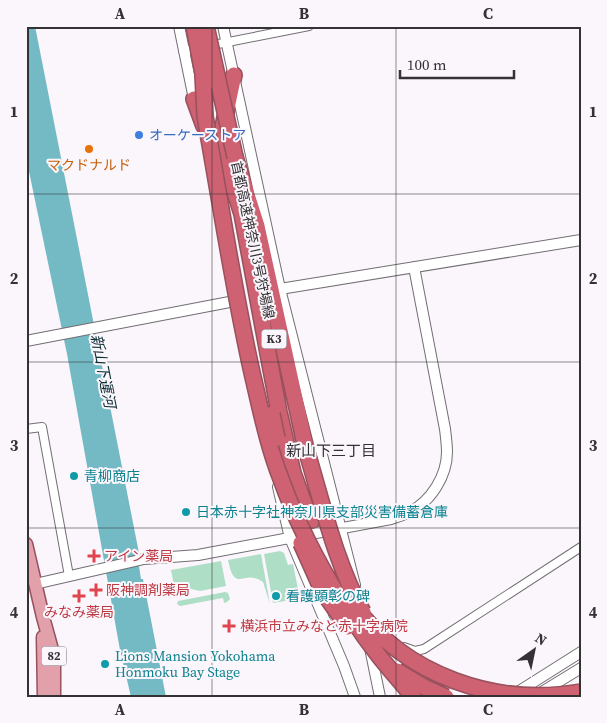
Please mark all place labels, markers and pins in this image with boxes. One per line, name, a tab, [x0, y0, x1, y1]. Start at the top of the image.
place label: オーケーストア	[149, 125, 246, 145]
marker: オーケーストア	[133, 129, 145, 141]
marker: マクドナルド	[83, 143, 95, 155]
place label: マクドナルド	[47, 155, 131, 175]
place label: 青柳商店	[84, 466, 140, 486]
marker: 青柳商店	[68, 470, 80, 482]
place label: 日本赤十字社神奈川県支部災害備蓄倉庫	[196, 502, 448, 522]
marker: 日本赤十字社神奈川県支部災害備蓄倉庫	[180, 506, 192, 518]
place label: アイン薬局	[104, 546, 173, 566]
marker: アイン薬局	[88, 550, 100, 562]
place label: 阪神調剤薬局	[106, 580, 190, 600]
marker: 阪神調剤薬局	[90, 584, 102, 596]
place label: 看護顕彰の碑	[286, 586, 370, 606]
marker: みなみ薬局	[73, 590, 85, 602]
marker: 看護顕彰の碑	[270, 590, 282, 602]
place label: みなみ薬局	[44, 602, 114, 622]
place label: 横浜市立みなと赤十字病院	[240, 616, 408, 636]
marker: 横浜市立みなと赤十字病院	[222, 619, 236, 633]
place label: Lions Mansion Yokohama Honmoku Bay Stage	[115, 646, 276, 682]
marker: Lions Mansion Yokohama Honmoku Bay Stage	[99, 658, 111, 670]

